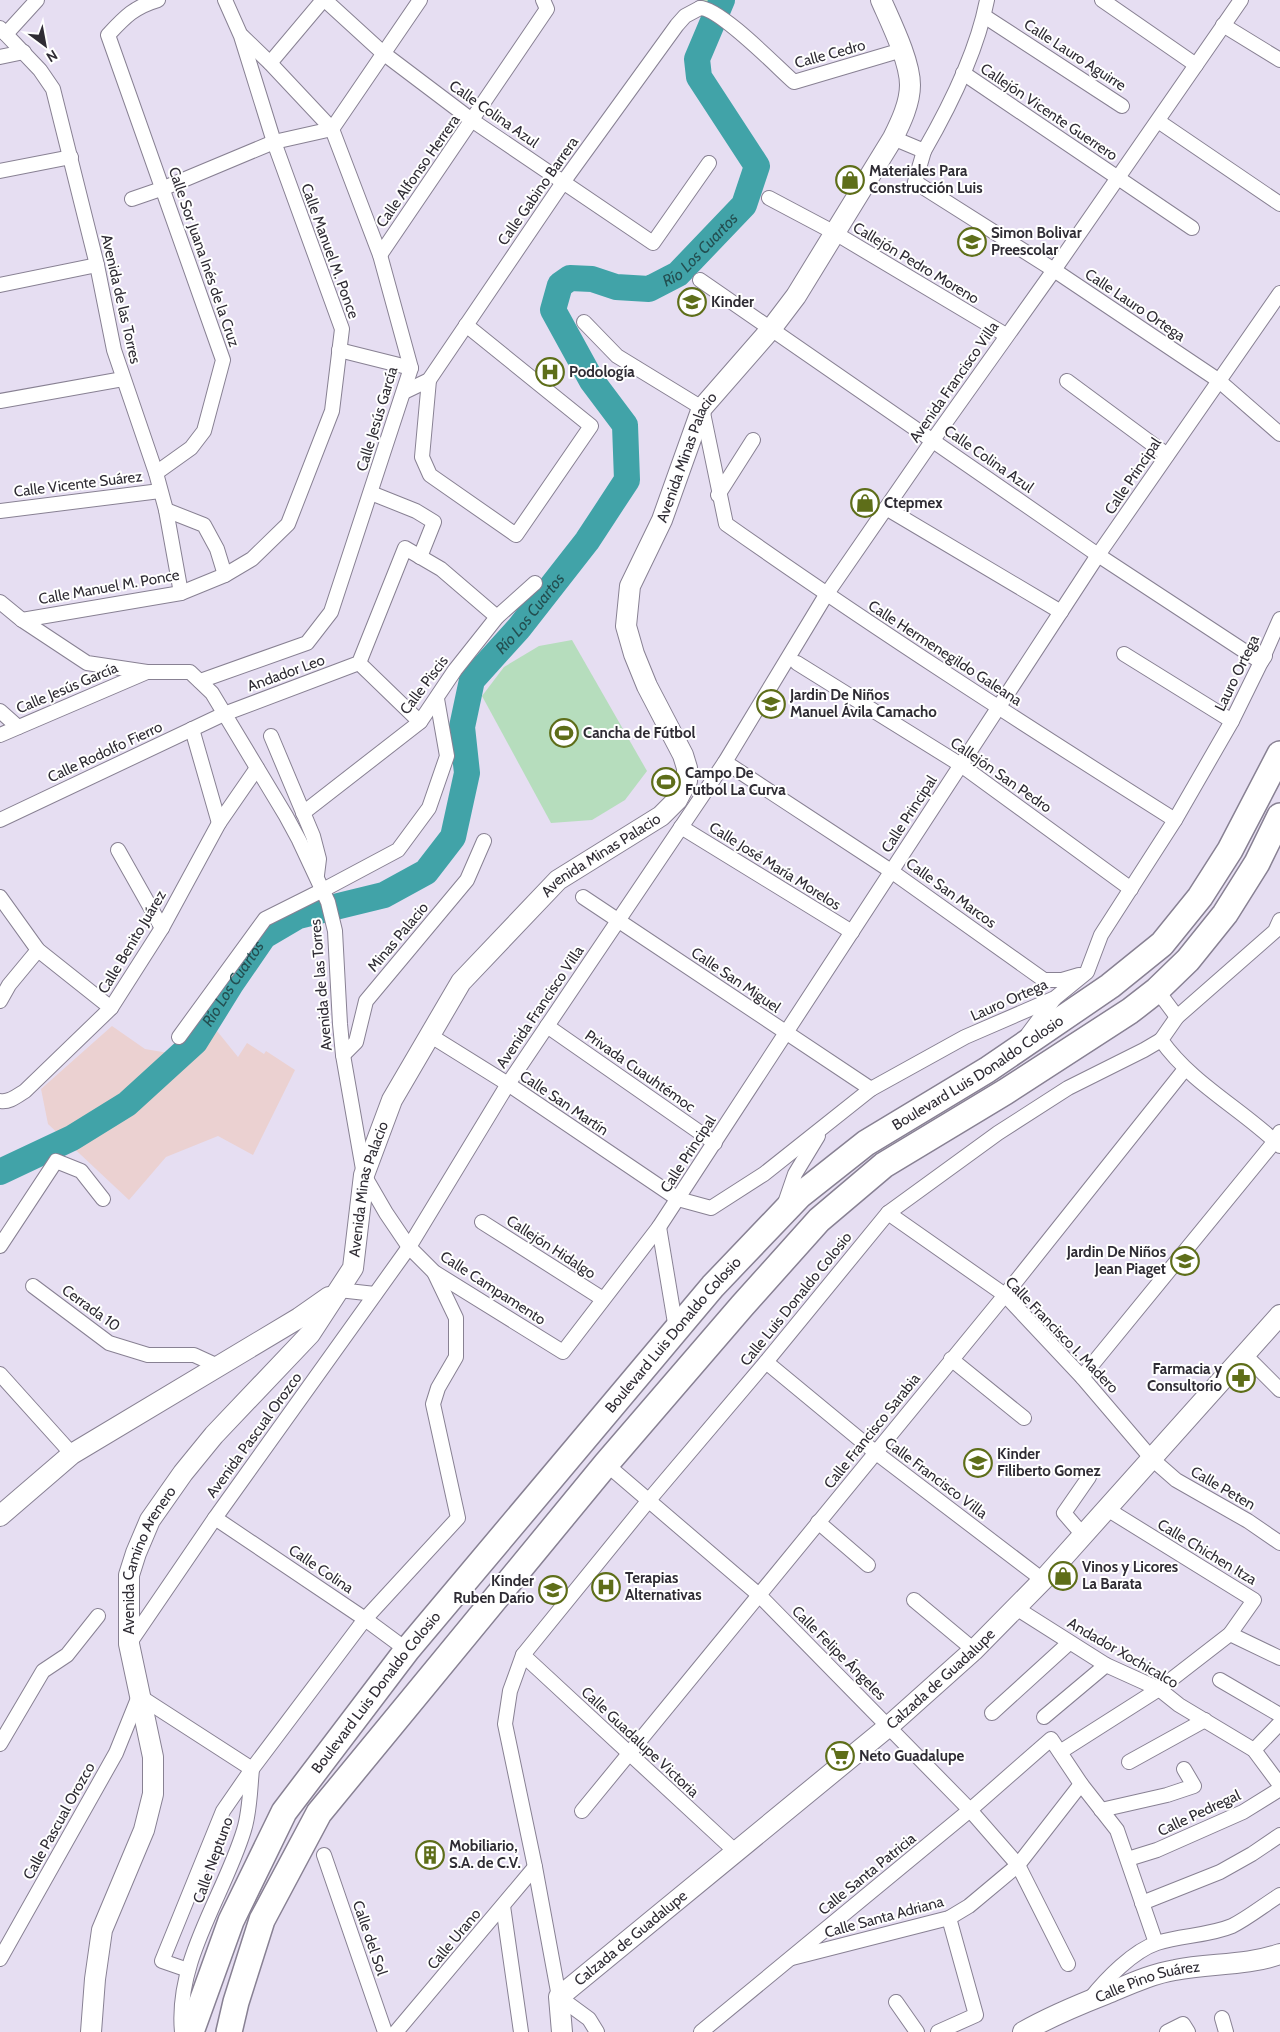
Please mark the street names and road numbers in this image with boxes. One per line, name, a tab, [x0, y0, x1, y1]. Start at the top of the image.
street label: Calle Lauro Aguirre	[1021, 15, 1130, 95]
street label: Calle Cedro	[793, 36, 867, 72]
street label: Callejón Vicente Guerrero	[977, 59, 1121, 165]
street label: Calle Colina Azul	[446, 76, 543, 152]
street label: Calle Alfonso Herrera	[372, 111, 464, 231]
street label: Calle Gabino Barrera	[494, 133, 583, 249]
street label: Calle Sor Juana Inés de la Cruz	[165, 165, 243, 349]
street label: Calle Manuel M. Ponce	[297, 181, 363, 321]
street label: Callejón Pedro Moreno	[850, 218, 982, 308]
street label: Avenida de las Torres	[97, 233, 145, 365]
street label: Calle Lauro Ortega	[1082, 265, 1189, 346]
street label: Avenida Francisco Villa	[906, 317, 1003, 446]
street label: Calle Jesús García	[353, 364, 402, 473]
street label: Avenida Minas Palacio	[653, 388, 721, 525]
street label: Calle Colina Azul	[941, 421, 1038, 497]
street label: Calle Principal	[1101, 434, 1165, 518]
street label: Calle Vicente Suárez	[13, 467, 143, 501]
street label: Calle Manuel M. Ponce	[37, 566, 181, 608]
street label: Calle Hermenegildo Galeana	[865, 596, 1026, 710]
street label: Lauro Ortega	[1211, 631, 1263, 714]
street label: Andador Leo	[245, 651, 327, 695]
street label: Calle Piscis	[396, 652, 452, 718]
street label: Calle Jesús García	[14, 658, 121, 717]
street label: Calle Rodolfo Fierro	[45, 718, 165, 786]
street label: Callejón San Pedro	[947, 733, 1055, 817]
street label: Calle Principal	[877, 772, 941, 856]
street label: Avenida Minas Palacio	[538, 809, 664, 901]
street label: Calle José María Morelos	[706, 818, 844, 914]
street label: Calle San Marcos	[902, 854, 1000, 932]
street label: Calle Benito Juárez	[94, 887, 170, 997]
street label: Minas Palacio	[364, 899, 432, 975]
street label: Avenida de las Torres	[306, 918, 336, 1052]
street label: Avenida Francisco Villa	[492, 942, 588, 1071]
street label: Calle San Miguel	[688, 943, 785, 1017]
street label: Lauro Ortega	[968, 975, 1051, 1025]
street label: Boulevard Luis Donaldo Colosio	[889, 1012, 1067, 1134]
street label: Privada Cuauhtémoc	[581, 1026, 699, 1116]
street label: Calle San Martín	[516, 1067, 612, 1139]
street label: Calle Principal	[656, 1112, 720, 1196]
street label: Avenida Minas Palacio	[345, 1119, 392, 1258]
street label: Callejón Hidalgo	[503, 1211, 599, 1283]
street label: Calle Luis Donaldo Colosio	[736, 1228, 856, 1370]
street label: Calle Campamento	[437, 1247, 549, 1329]
street label: Boulevard Luis Donaldo Colosio	[601, 1253, 745, 1417]
street label: Calle Francisco I. Madero	[1002, 1273, 1122, 1397]
street label: Cerrada 10	[58, 1281, 124, 1335]
street label: Avenida Pascual Orozco	[202, 1369, 306, 1501]
street label: Calle Francisco Sarabia	[820, 1369, 924, 1492]
street label: Calle Francisco Villa	[881, 1434, 991, 1523]
street label: Calle Peten	[1187, 1462, 1259, 1514]
street label: Avenida Camino Arenero	[120, 1483, 180, 1634]
street label: Calle Chichen Itza	[1154, 1515, 1261, 1589]
street label: Calle Colina	[285, 1541, 357, 1598]
street label: Calle Felipe Ángeles	[788, 1602, 890, 1704]
street label: Boulevard Luis Donaldo Colosio	[308, 1608, 444, 1777]
street label: Andador Xochicalco	[1064, 1614, 1182, 1692]
street label: Calzada de Guadalupe	[883, 1625, 999, 1733]
street label: Calle Guadalupe Victoria	[578, 1683, 703, 1802]
street label: Calle Pascual Orozco	[19, 1759, 99, 1883]
street label: Calle Pedregal	[1155, 1786, 1244, 1840]
street label: Calle Neptuno	[189, 1814, 237, 1906]
street label: Calle Santa Patricia	[815, 1829, 920, 1919]
street label: Calzada de Guadalupe	[571, 1886, 691, 1990]
street label: Calle Santa Adriana	[823, 1892, 946, 1942]
street label: Calle del Sol	[349, 1898, 391, 1978]
street label: Calle Urano	[423, 1905, 485, 1973]
street label: Calle Pino Suárez	[1093, 1957, 1201, 2006]

